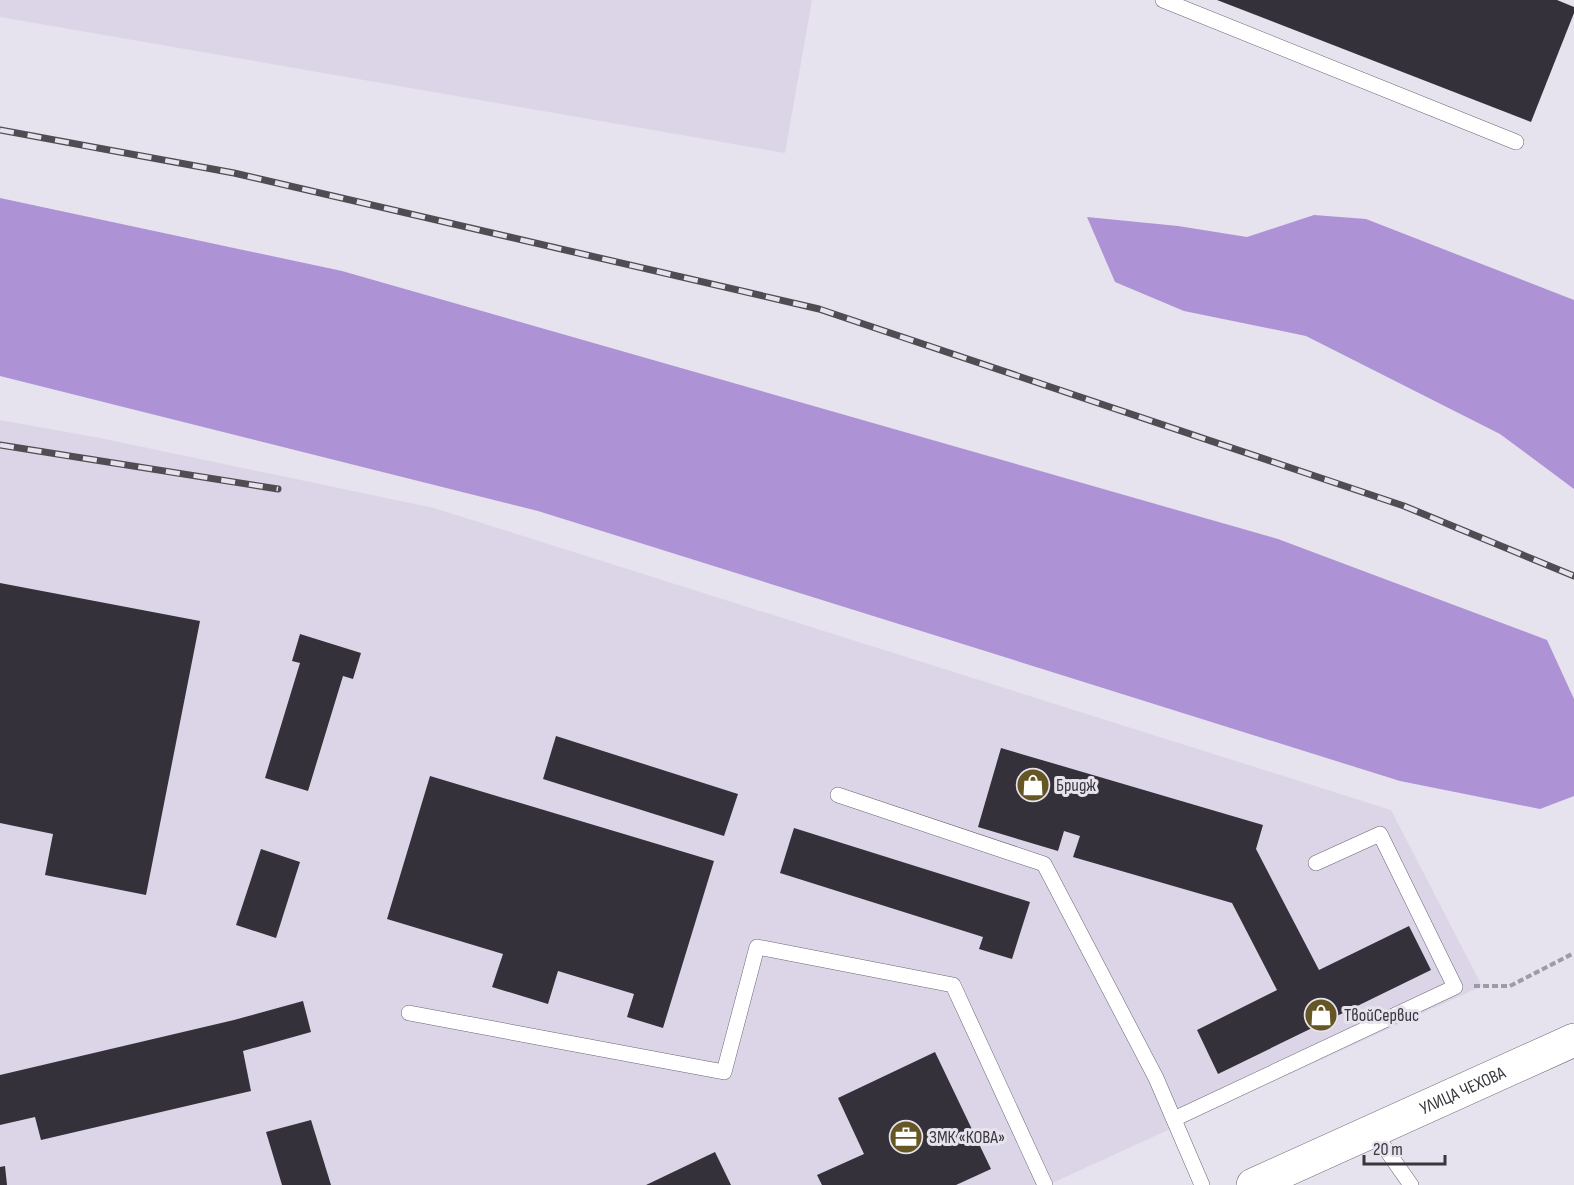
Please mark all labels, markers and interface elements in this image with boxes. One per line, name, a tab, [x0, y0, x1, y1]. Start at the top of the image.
shop icon: Бридж	[1015, 767, 1051, 803]
place label: Бридж	[1056, 775, 1096, 796]
shop icon: ТвойСервис	[1303, 997, 1339, 1033]
place label: ТвойСервис	[1344, 1005, 1419, 1026]
street label: УЛИЦА ЧЕХОВА	[1417, 1062, 1509, 1119]
office icon: ЗМК «КОВА»	[888, 1119, 924, 1155]
place label: ЗМК «КОВА»	[929, 1127, 1005, 1148]
scale bar	[1364, 1128, 1445, 1166]
text: 20 m	[1373, 1139, 1403, 1160]

